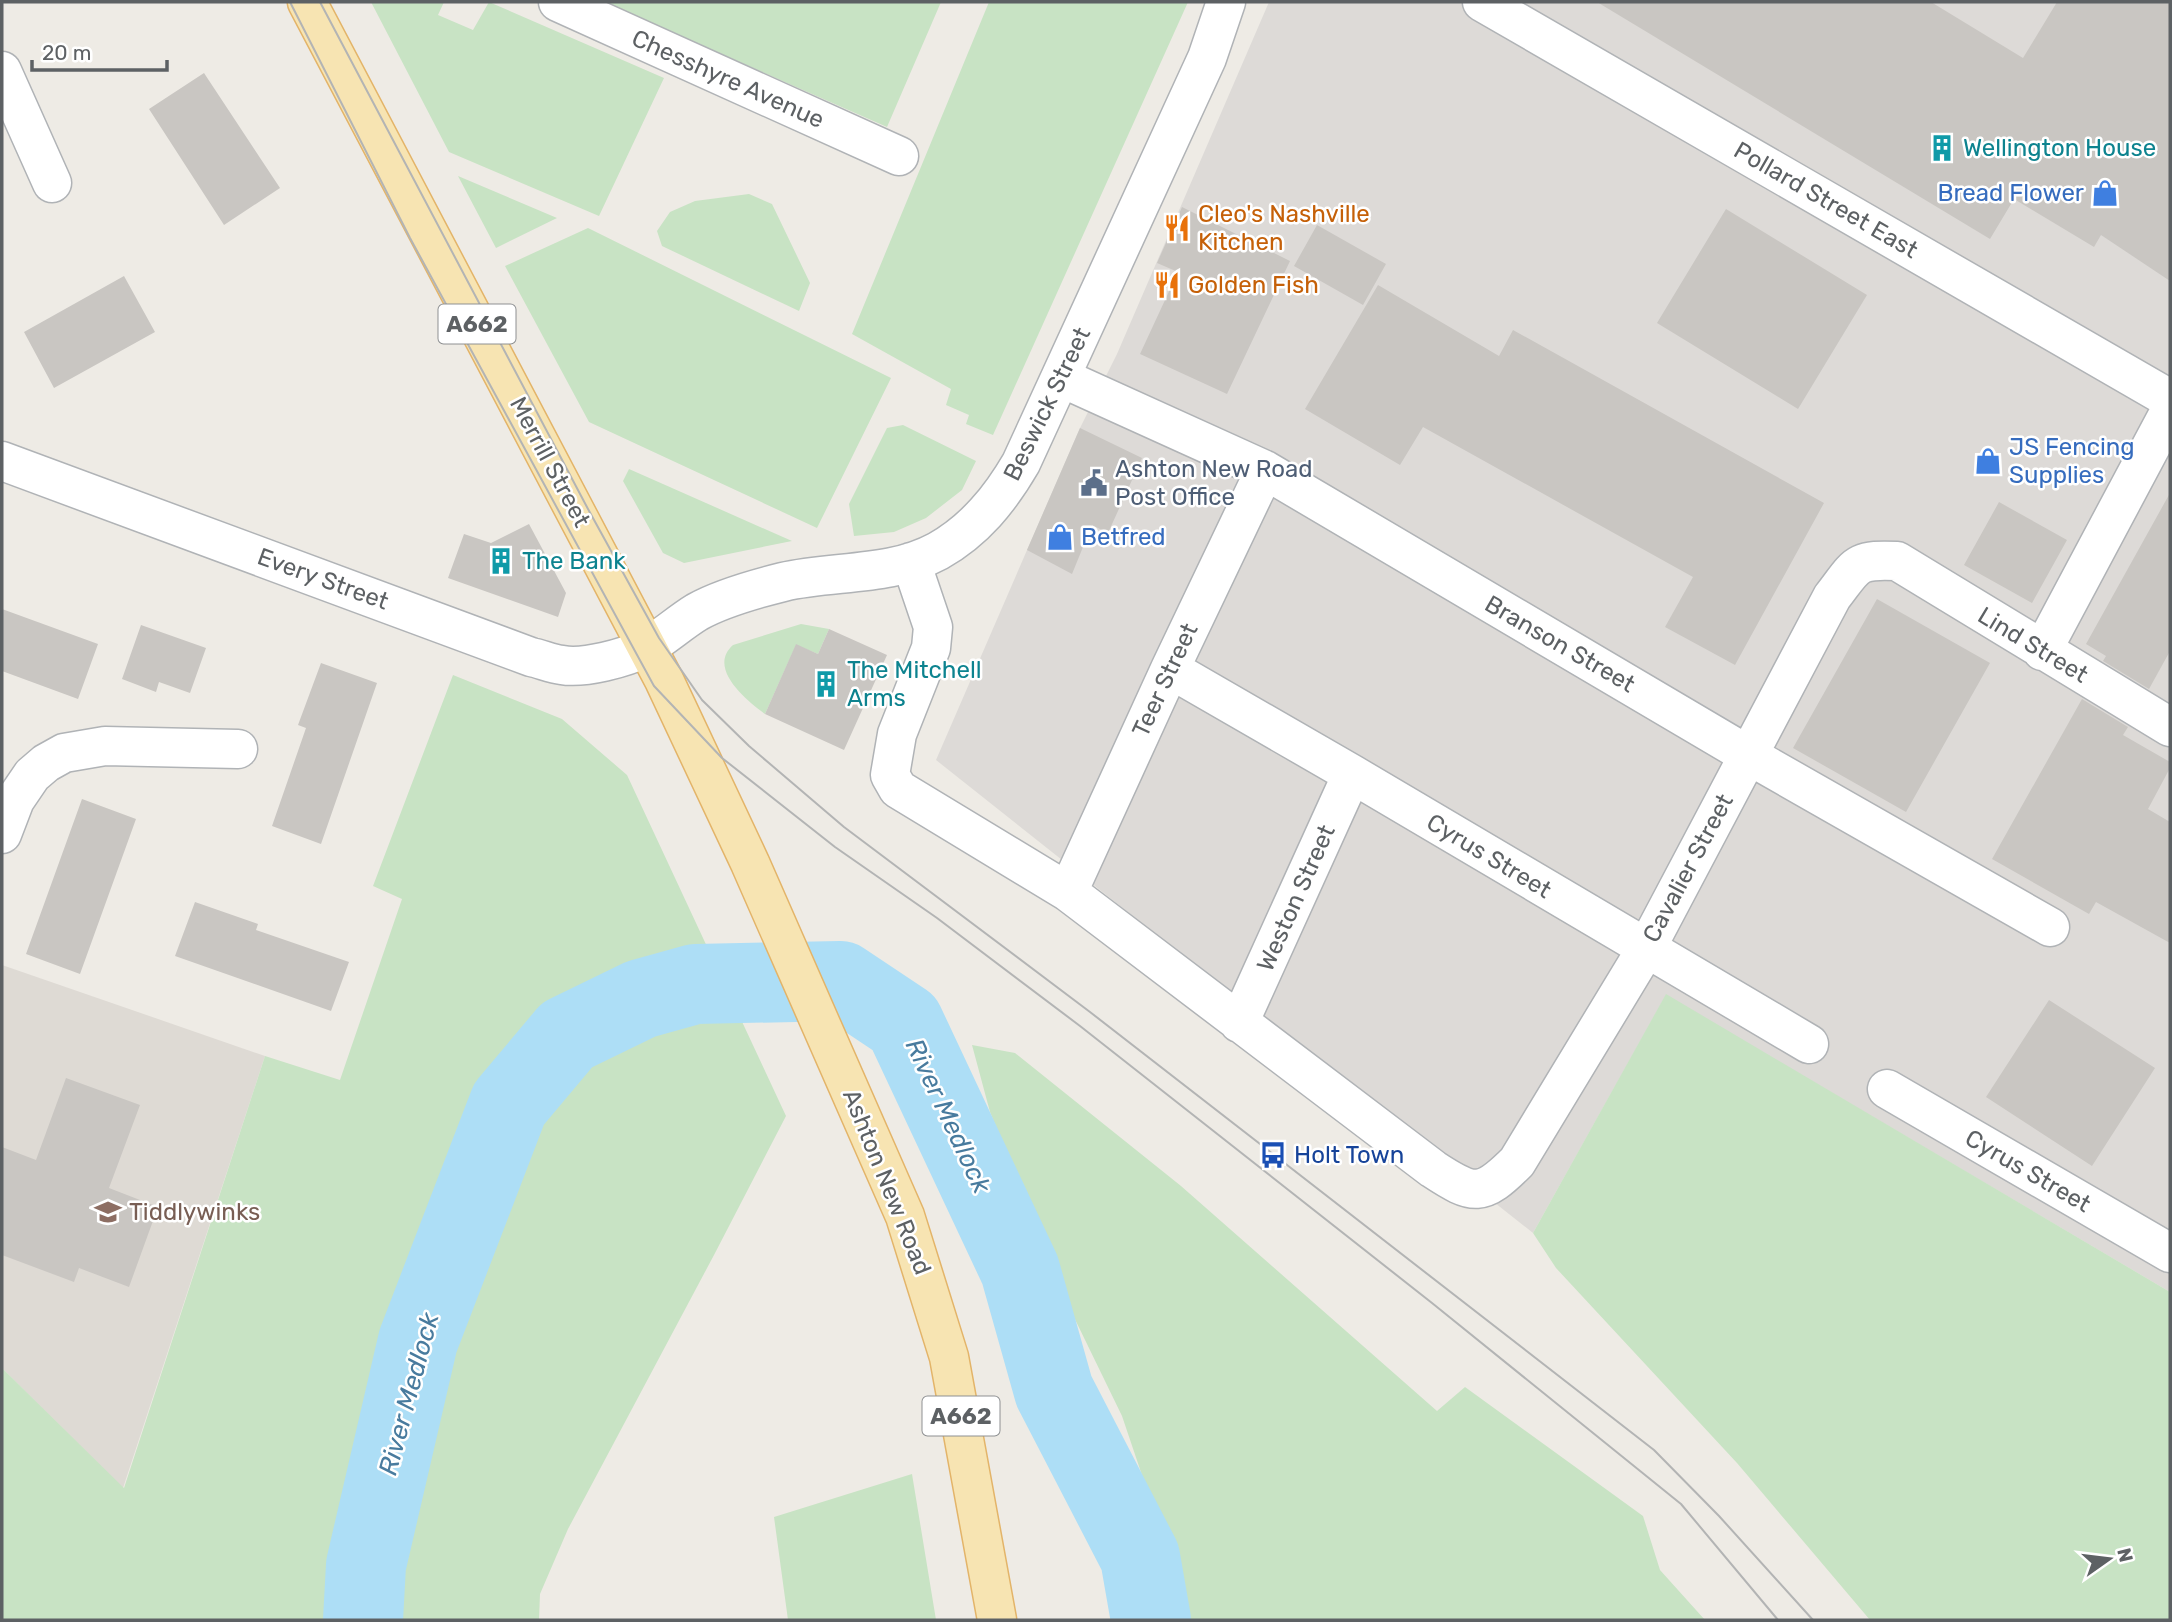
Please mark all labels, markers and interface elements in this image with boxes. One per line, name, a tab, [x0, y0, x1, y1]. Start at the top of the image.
street label: Chesshyre Avenue	[627, 24, 829, 134]
scale bar	[32, 28, 166, 72]
text: 20 m	[42, 40, 91, 65]
building icon: Wellington House	[1927, 133, 1957, 163]
place label: Wellington House	[1963, 134, 2156, 162]
street label: Pollard Street East	[1729, 136, 1923, 264]
shop icon: Bread Flower	[2090, 178, 2120, 208]
place label: Bread Flower	[1937, 179, 2084, 207]
place label: Cleo's Nashville Kitchen	[1198, 200, 1370, 256]
restaurant icon: Cleo's Nashville Kitchen	[1162, 213, 1192, 243]
restaurant icon: Golden Fish	[1152, 270, 1182, 300]
place label: Golden Fish	[1188, 271, 1319, 299]
road number: A662	[438, 304, 516, 344]
street label: Beswick Street	[998, 323, 1096, 485]
street label: Merrill Street	[504, 392, 596, 532]
place label: JS Fencing Supplies	[2009, 433, 2135, 489]
shop icon: JS Fencing Supplies	[1973, 446, 2003, 476]
place label: Ashton New Road Post Office	[1115, 455, 1313, 511]
public building icon: Ashton New Road Post Office	[1079, 468, 1109, 498]
shop icon: Betfred	[1045, 522, 1075, 552]
place label: Betfred	[1081, 523, 1166, 551]
street label: Every Street	[254, 542, 392, 616]
building icon: The Bank	[486, 546, 516, 576]
place label: The Bank	[522, 547, 626, 575]
street label: Branson Street	[1480, 590, 1640, 698]
street label: Lind Street	[1973, 601, 2093, 689]
street label: Teer Street	[1126, 619, 1204, 741]
place label: The Mitchell Arms	[847, 656, 982, 712]
building icon: The Mitchell Arms	[811, 669, 841, 699]
street label: Cavalier Street	[1637, 789, 1739, 947]
street label: Cyrus Street	[1422, 808, 1556, 904]
street label: Weston Street	[1251, 820, 1341, 976]
water label: River Medlock	[899, 1034, 998, 1199]
street label: Ashton New Road	[837, 1085, 937, 1279]
street label: Cyrus Street	[1960, 1124, 2096, 1218]
bus stop icon: Holt Town	[1258, 1140, 1288, 1170]
place label: Holt Town	[1294, 1141, 1404, 1169]
school or university icon: Tiddlywinks	[93, 1197, 123, 1227]
place label: Tiddlywinks	[129, 1198, 260, 1226]
water label: River Medlock	[372, 1309, 446, 1479]
road number: A662	[922, 1396, 1000, 1436]
north arrow	[2074, 1524, 2144, 1594]
text: N	[2112, 1546, 2138, 1564]

